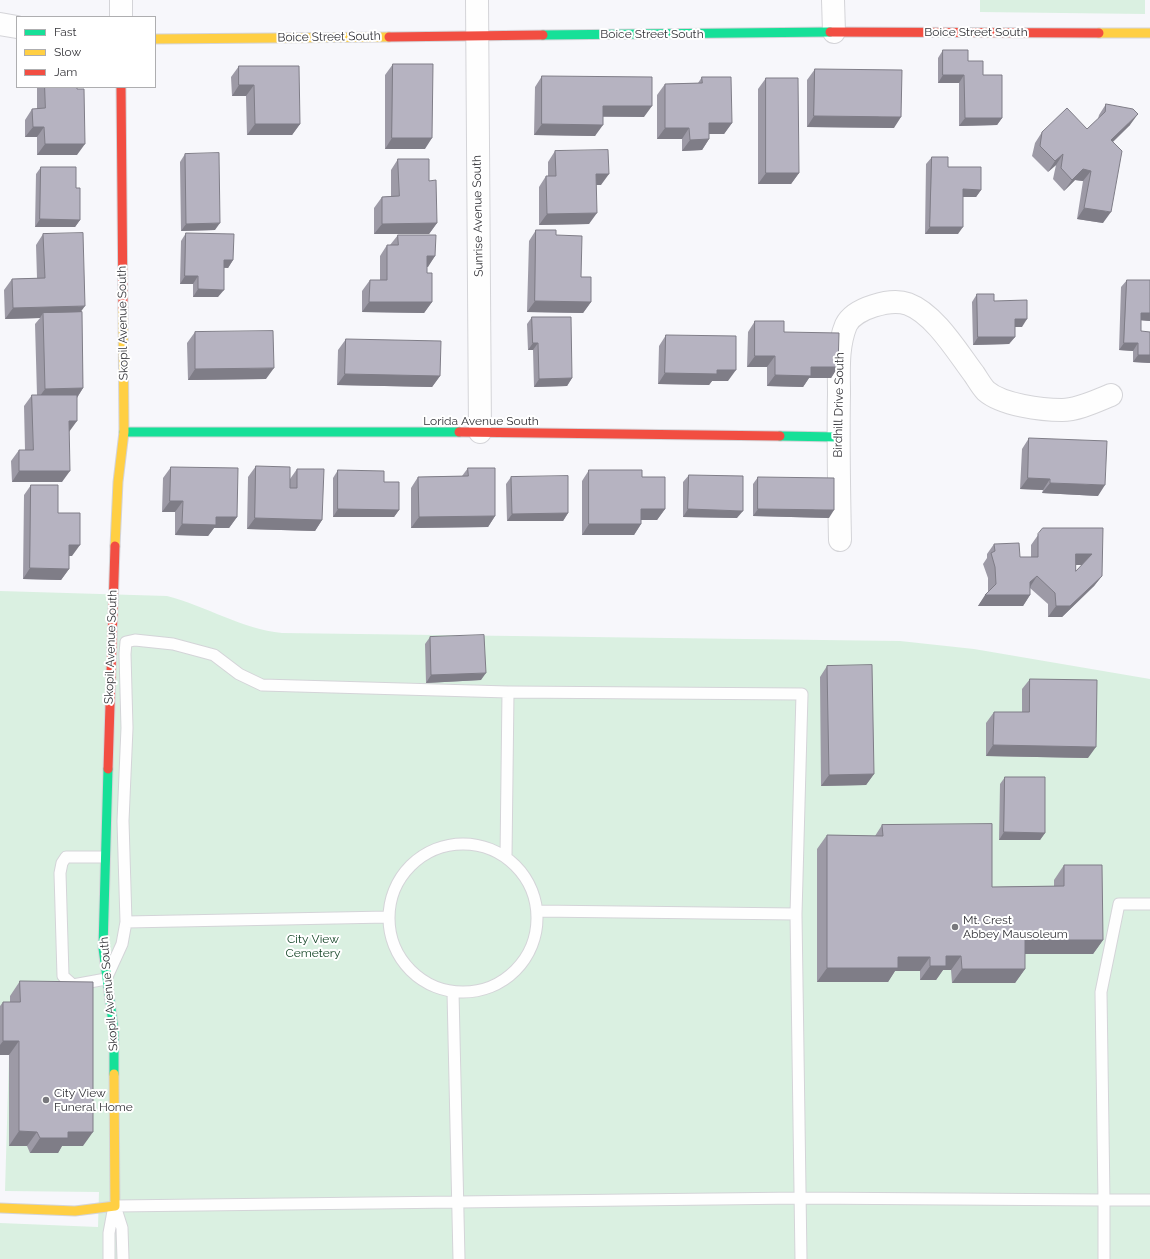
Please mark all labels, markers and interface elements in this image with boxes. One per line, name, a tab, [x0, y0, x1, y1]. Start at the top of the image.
legend	[16, 16, 156, 88]
text: Fast	[54, 25, 77, 39]
street label: Boice Street South	[924, 25, 1028, 39]
street label: Boice Street South	[600, 27, 704, 41]
street label: Boice Street South	[277, 29, 381, 45]
text: Slow	[54, 45, 81, 59]
text: Jam	[54, 65, 77, 79]
street label: Sunrise Avenue South	[470, 155, 486, 277]
street label: Skopil Avenue South	[115, 266, 131, 380]
street label: Birdhill Drive South	[831, 352, 847, 458]
street label: Lorida Avenue South	[423, 414, 539, 428]
street label: Skopil Avenue South	[102, 590, 120, 704]
place label: Mt. Crest Abbey Mausoleum	[963, 913, 1068, 941]
marker: Mt. Crest Abbey Mausoleum	[950, 922, 960, 932]
park label: City View Cemetery	[286, 932, 340, 960]
street label: Skopil Avenue South	[97, 936, 121, 1052]
place label: City View Funeral Home	[54, 1086, 133, 1114]
marker: City View Funeral Home	[41, 1095, 51, 1105]

